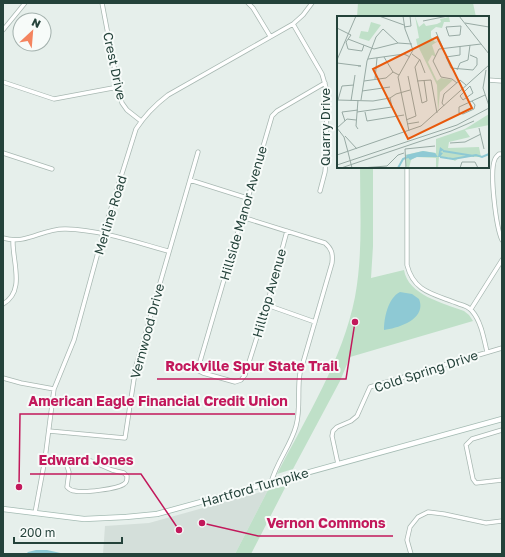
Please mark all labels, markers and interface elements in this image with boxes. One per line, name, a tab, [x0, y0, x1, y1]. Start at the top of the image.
north arrow	[12, 12, 52, 52]
text: N	[30, 15, 43, 30]
inset map	[337, 16, 489, 168]
street label: Crest Drive	[100, 31, 130, 101]
street label: Quarry Drive	[317, 88, 333, 166]
street label: Hillside Manor Avenue	[216, 144, 270, 282]
street label: Merline Road	[90, 173, 130, 257]
street label: Hilltop Avenue	[249, 247, 289, 339]
street label: Vernwood Drive	[127, 282, 167, 380]
street label: Cold Spring Drive	[372, 347, 480, 395]
callout: Rockville Spur State Trail	[157, 353, 346, 379]
text: Rockville Spur State Trail	[165, 357, 339, 374]
callout: American Eagle Financial Credit Union	[20, 388, 295, 414]
text: American Eagle Financial Credit Union	[28, 392, 288, 409]
callout: Edward Jones	[30, 448, 141, 474]
text: Edward Jones	[39, 451, 134, 468]
street label: Hartford Turnpike	[200, 464, 310, 510]
callout: Vernon Commons	[258, 510, 393, 536]
text: Vernon Commons	[266, 514, 386, 531]
scale bar	[14, 519, 122, 545]
text: 200 m	[20, 525, 55, 540]

